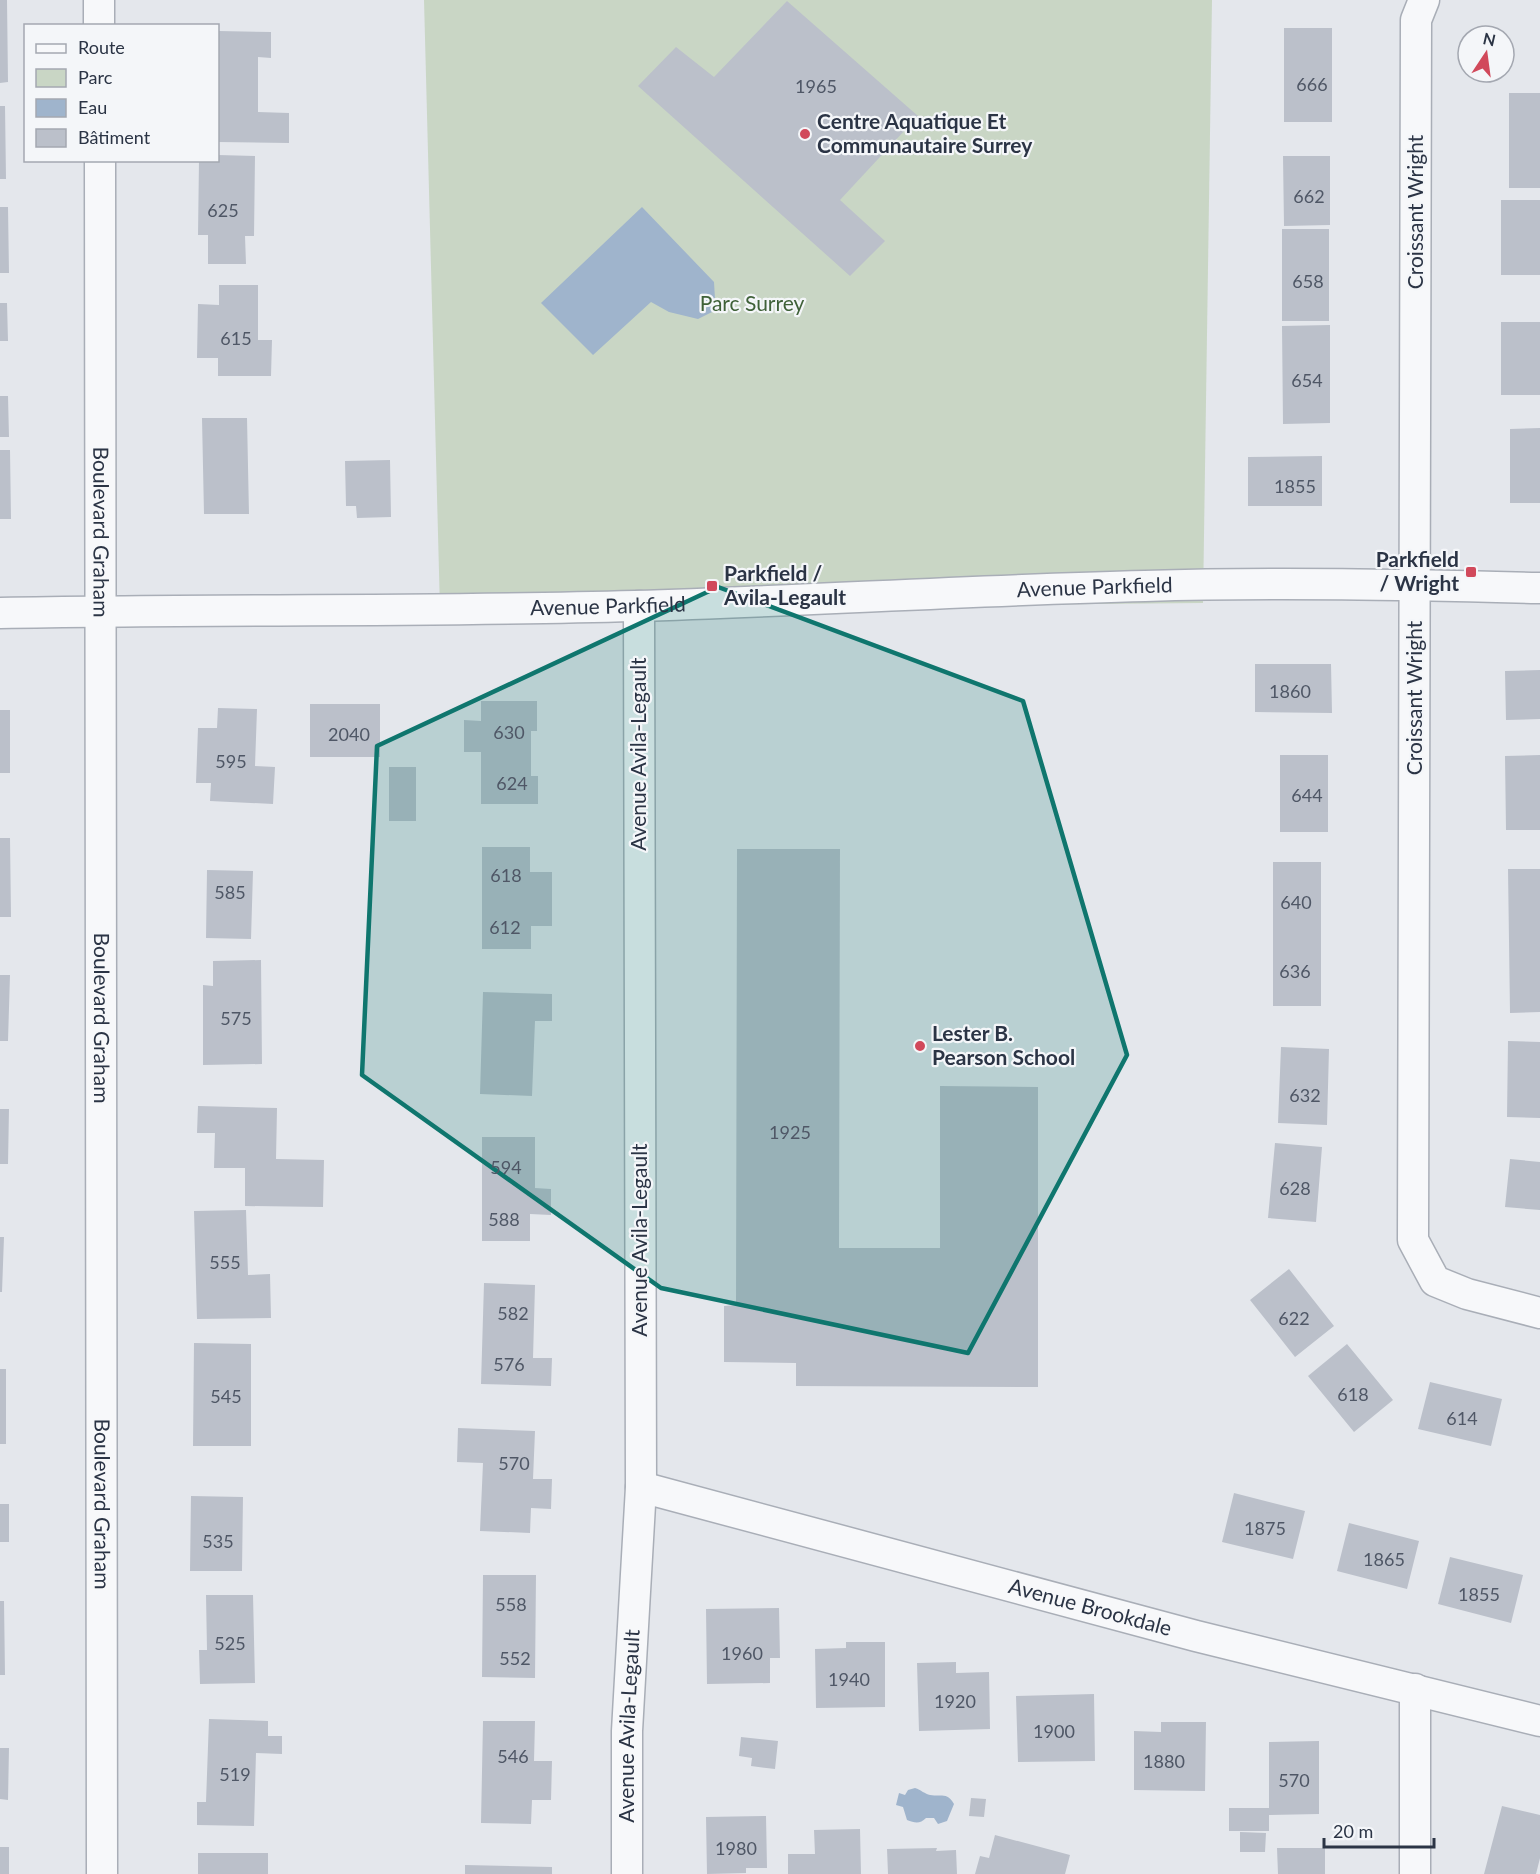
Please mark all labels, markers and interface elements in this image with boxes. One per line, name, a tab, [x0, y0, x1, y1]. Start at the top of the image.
legend	[24, 24, 219, 162]
north arrow	[1456, 24, 1516, 84]
text: N	[1481, 28, 1498, 50]
text: Route	[78, 36, 125, 58]
text: Parc	[78, 66, 113, 88]
house number: 666	[1296, 73, 1328, 95]
house number: 1965	[795, 75, 837, 97]
text: Eau	[78, 96, 107, 118]
place label: Centre Aquatique Et Communautaire Surrey	[817, 108, 1033, 157]
text: Bâtiment	[78, 126, 151, 148]
marker: Centre Aquatique Et Communautaire Surrey	[798, 127, 812, 141]
street label: Croissant Wright	[1402, 134, 1427, 289]
house number: 662	[1293, 185, 1325, 207]
house number: 625	[207, 199, 239, 221]
house number: 658	[1292, 270, 1324, 292]
park label: Parc Surrey	[700, 290, 805, 315]
house number: 615	[220, 327, 252, 349]
house number: 654	[1291, 369, 1323, 391]
street label: Boulevard Graham	[89, 447, 115, 617]
house number: 1855	[1274, 475, 1316, 497]
place label: Parkfield / Wright	[1376, 546, 1459, 595]
place label: Parkfield / Avila-Legault	[723, 560, 846, 609]
marker: Parkfield / Wright	[1464, 565, 1478, 579]
street label: Avenue Parkfield	[1016, 571, 1173, 601]
marker: Parkfield / Avila-Legault	[705, 579, 719, 593]
street label: Avenue Parkfield	[530, 590, 686, 619]
street label: Croissant Wright	[1401, 620, 1426, 775]
street label: Avenue Avila-Legault	[625, 657, 650, 851]
house number: 1860	[1269, 680, 1311, 702]
house number: 630	[493, 721, 525, 743]
house number: 2040	[328, 723, 370, 745]
house number: 595	[215, 750, 247, 772]
house number: 624	[496, 772, 528, 794]
house number: 644	[1291, 784, 1323, 806]
house number: 618	[490, 864, 522, 886]
house number: 585	[214, 881, 246, 903]
house number: 640	[1280, 891, 1312, 913]
house number: 612	[489, 916, 521, 938]
street label: Boulevard Graham	[90, 933, 115, 1103]
house number: 636	[1279, 960, 1311, 982]
house number: 575	[220, 1007, 252, 1029]
place label: Lester B. Pearson School	[932, 1020, 1075, 1069]
marker: Lester B. Pearson School	[913, 1039, 927, 1053]
house number: 632	[1289, 1084, 1321, 1106]
house number: 1925	[769, 1121, 811, 1143]
street label: Avenue Avila-Legault	[626, 1143, 651, 1337]
house number: 594	[490, 1156, 522, 1178]
house number: 628	[1279, 1177, 1311, 1199]
house number: 588	[488, 1208, 520, 1230]
house number: 555	[209, 1251, 241, 1273]
house number: 582	[497, 1302, 529, 1324]
house number: 622	[1278, 1307, 1310, 1329]
house number: 576	[493, 1353, 525, 1375]
house number: 618	[1337, 1383, 1369, 1405]
house number: 545	[210, 1385, 242, 1407]
house number: 614	[1446, 1407, 1478, 1429]
street label: Boulevard Graham	[90, 1419, 116, 1589]
house number: 570	[498, 1452, 530, 1474]
house number: 1875	[1244, 1517, 1286, 1539]
house number: 535	[202, 1530, 234, 1552]
house number: 1865	[1363, 1548, 1405, 1570]
street label: Avenue Brookdale	[1006, 1572, 1175, 1640]
house number: 1855	[1458, 1583, 1500, 1605]
house number: 558	[495, 1593, 527, 1615]
street label: Avenue Avila-Legault	[613, 1628, 644, 1823]
house number: 525	[214, 1632, 246, 1654]
house number: 1960	[721, 1642, 763, 1664]
house number: 552	[499, 1647, 531, 1669]
house number: 1940	[828, 1668, 870, 1690]
house number: 1920	[934, 1690, 976, 1712]
house number: 1900	[1033, 1720, 1075, 1742]
house number: 546	[497, 1745, 529, 1767]
house number: 1880	[1143, 1750, 1185, 1772]
house number: 519	[219, 1763, 251, 1785]
house number: 570	[1278, 1769, 1310, 1791]
scale bar	[1324, 1811, 1434, 1849]
text: 20 m	[1333, 1820, 1373, 1842]
house number: 1980	[715, 1837, 757, 1859]

